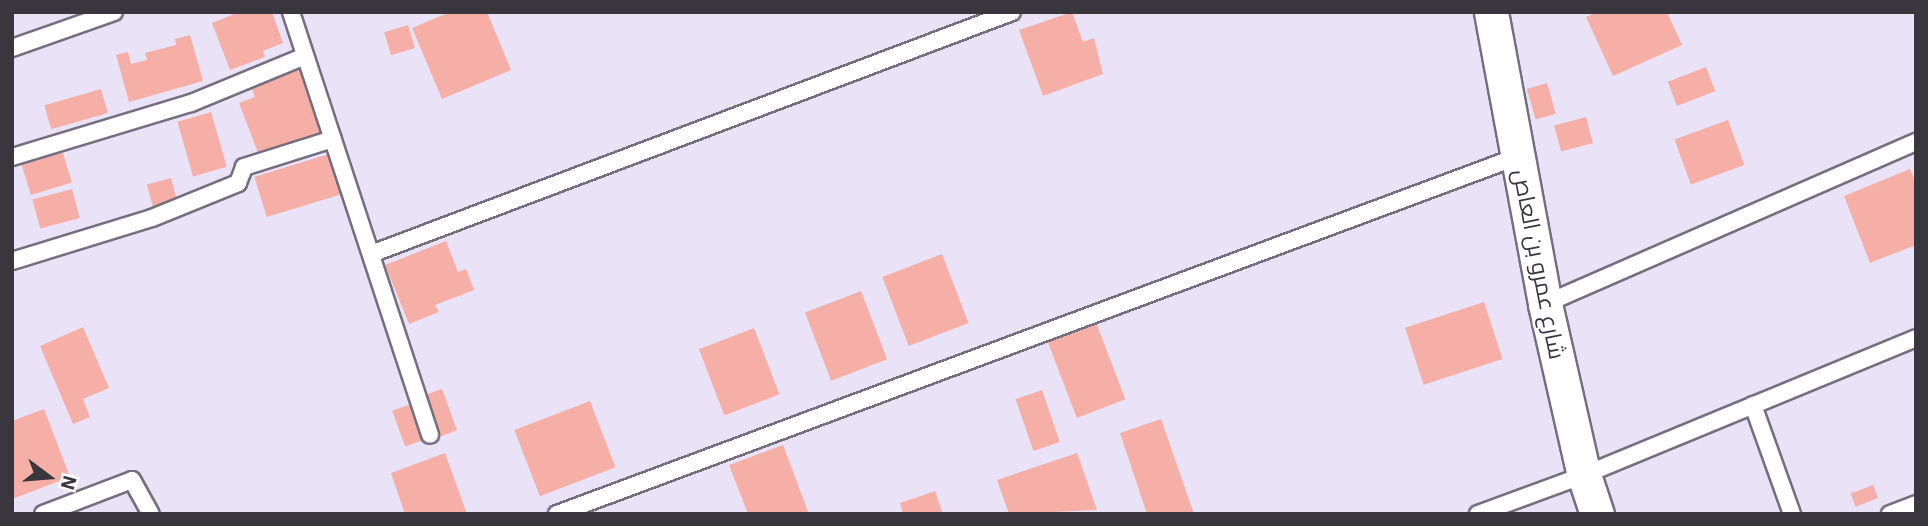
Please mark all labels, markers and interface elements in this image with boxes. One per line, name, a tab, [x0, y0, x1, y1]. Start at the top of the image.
street label: شارع عمرو بن العاص	[1508, 167, 1572, 361]
north arrow	[14, 442, 84, 512]
text: N	[56, 473, 83, 493]

